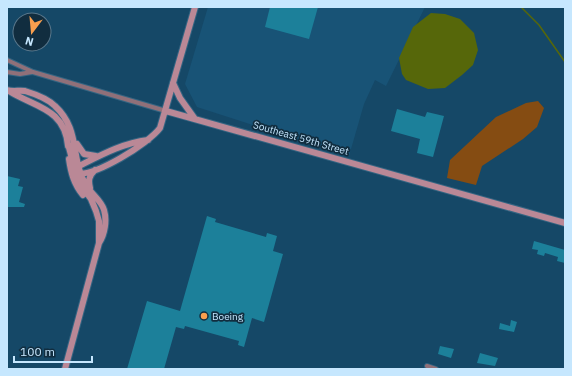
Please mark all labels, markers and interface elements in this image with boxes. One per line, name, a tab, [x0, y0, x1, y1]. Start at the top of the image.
north arrow	[12, 12, 52, 52]
text: N	[23, 34, 35, 49]
street label: Southeast 59th Street	[252, 118, 351, 158]
place label: Boeing	[212, 310, 244, 323]
marker: Boeing	[199, 311, 209, 321]
scale bar	[14, 338, 92, 364]
text: 100 m	[20, 344, 55, 359]

